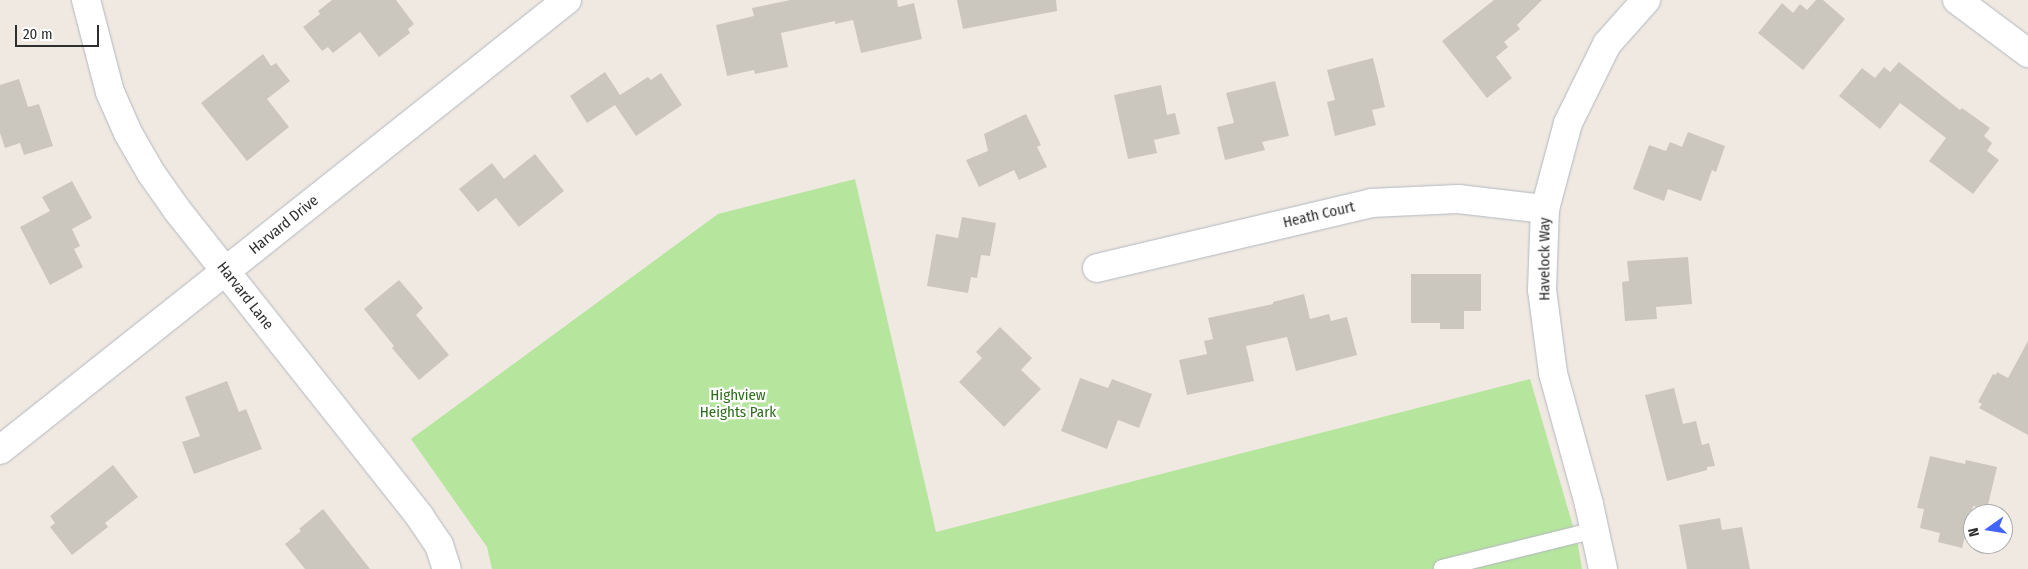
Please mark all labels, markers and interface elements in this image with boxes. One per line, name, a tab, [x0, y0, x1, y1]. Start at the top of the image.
scale bar	[18, 15, 101, 47]
text: 20 m	[23, 25, 53, 43]
street label: Harvard Drive	[246, 192, 322, 258]
street label: Heath Court	[1281, 198, 1357, 232]
street label: Havelock Way	[1536, 217, 1554, 301]
street label: Harvard Lane	[213, 259, 277, 333]
park label: Highview Heights Park	[700, 386, 776, 421]
north arrow	[1963, 504, 2013, 554]
text: N	[1965, 526, 1983, 538]

